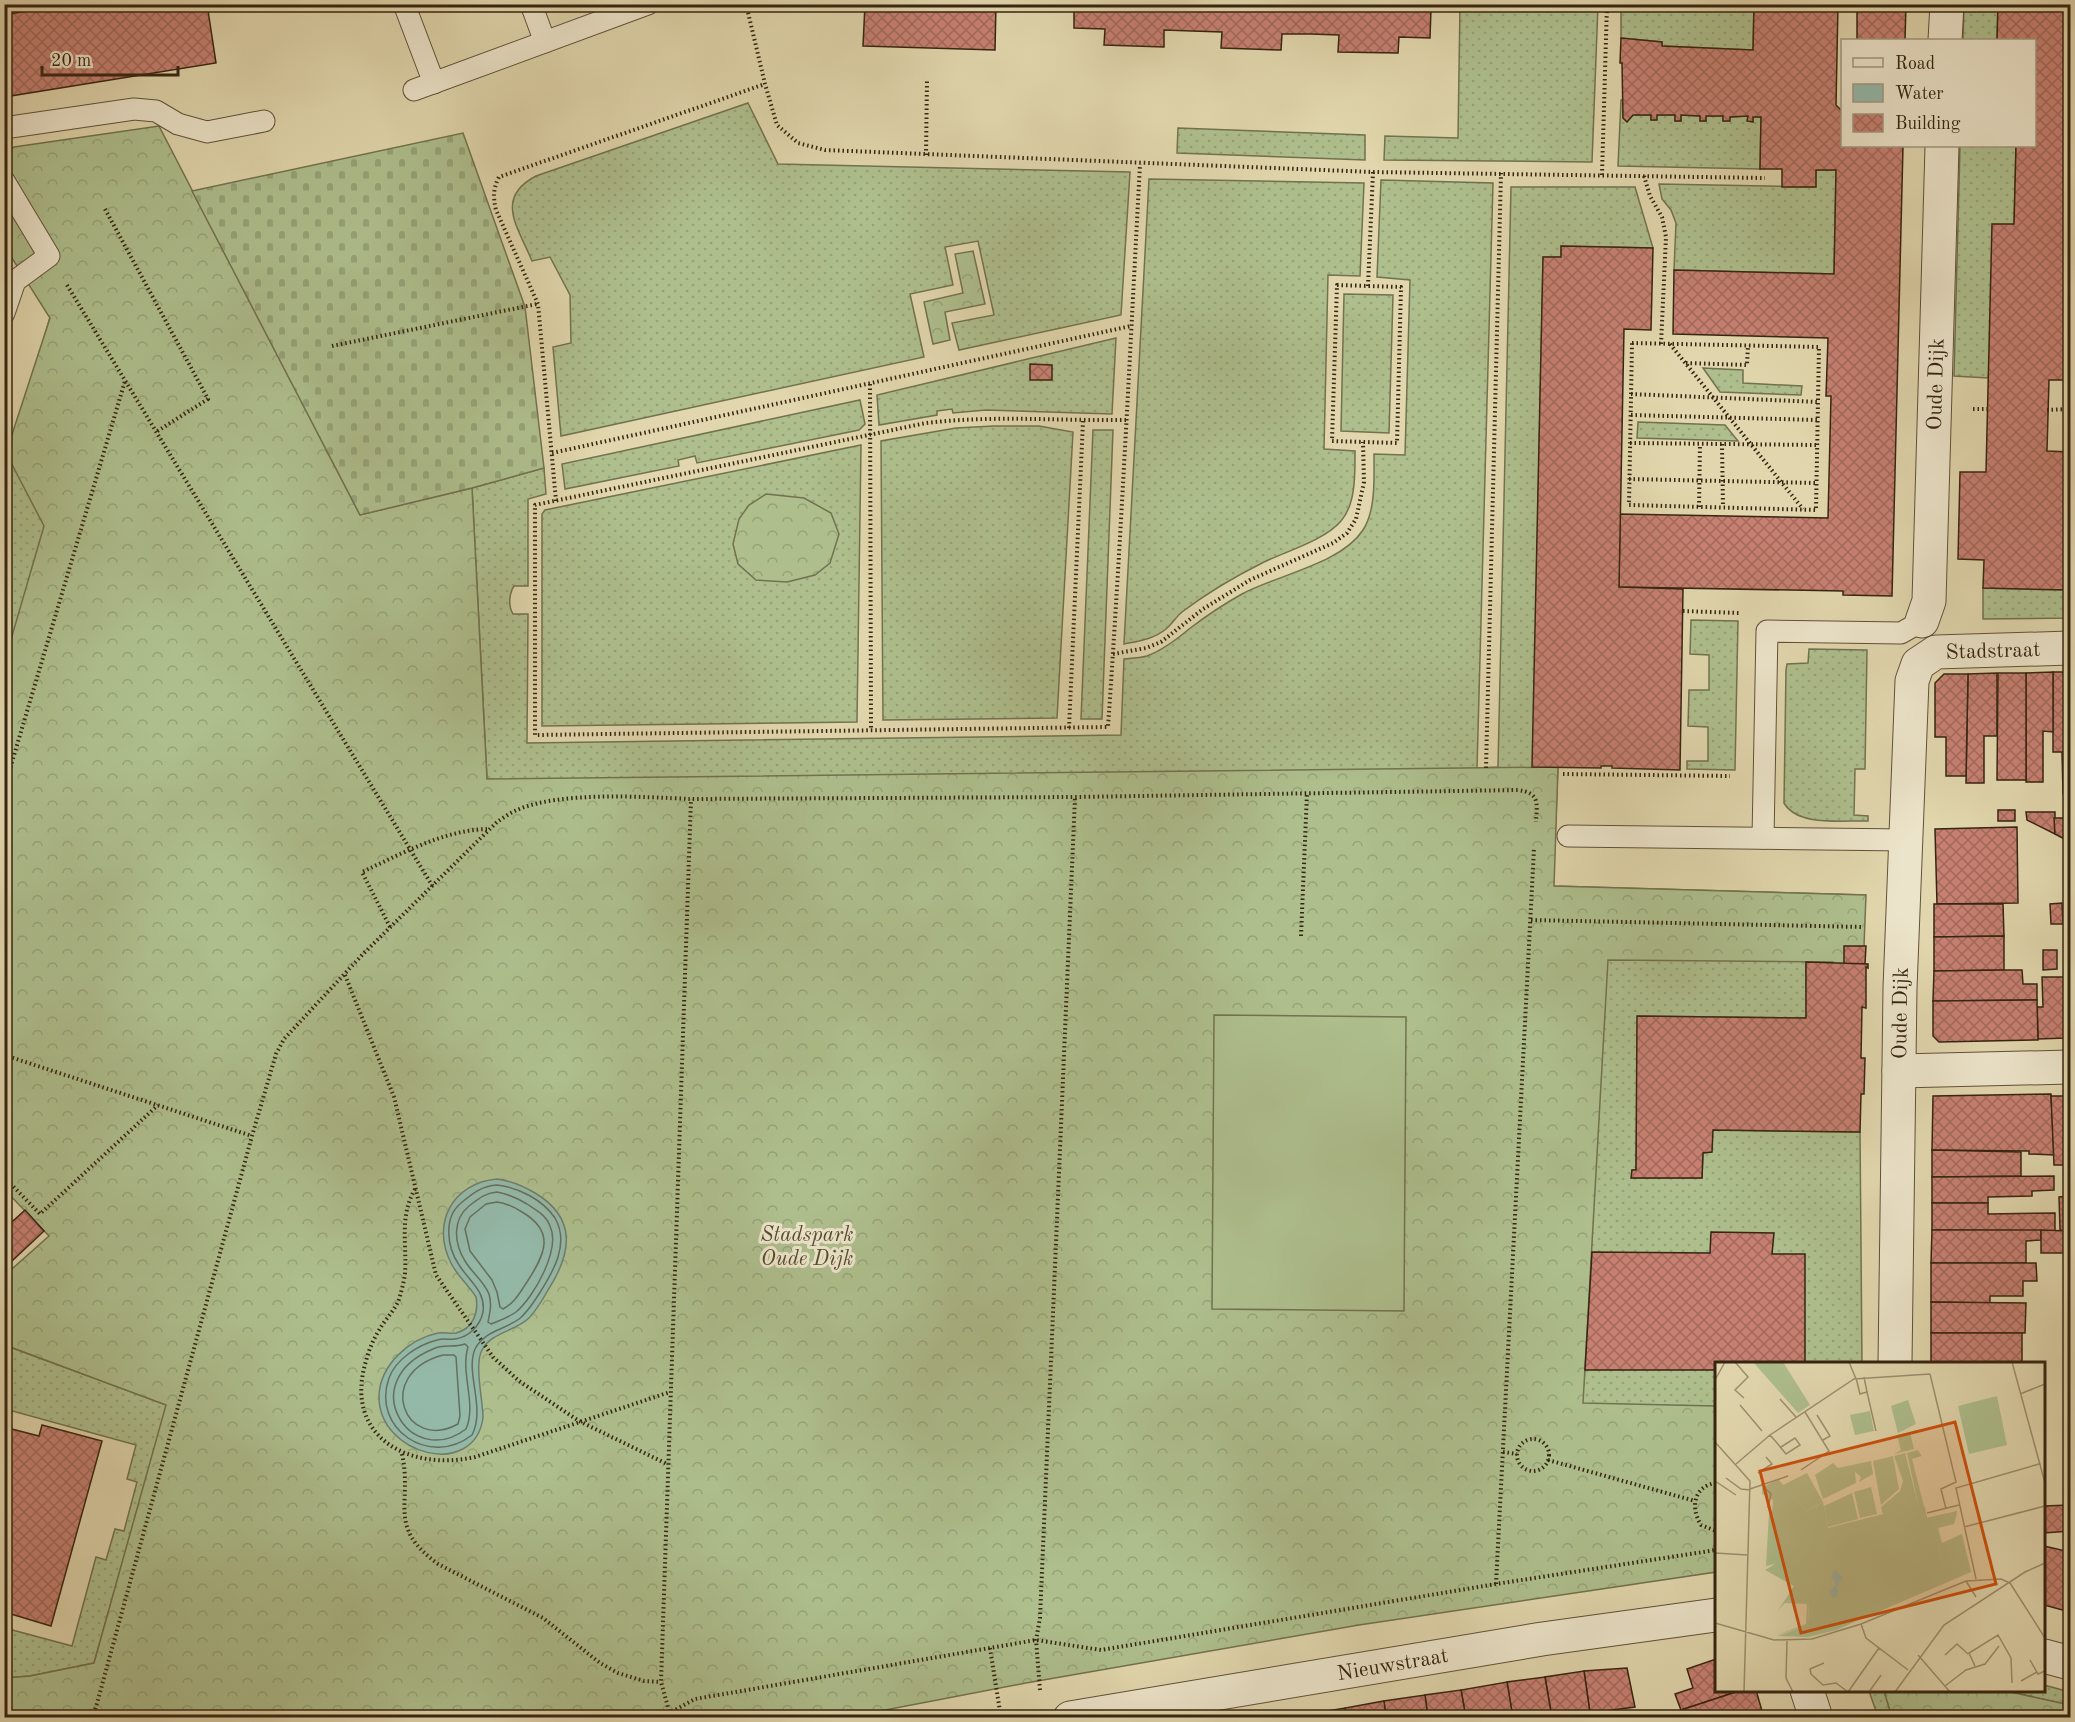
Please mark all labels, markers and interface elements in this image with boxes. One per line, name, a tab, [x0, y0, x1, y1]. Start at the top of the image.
scale bar	[42, 39, 178, 77]
legend	[1841, 39, 2036, 147]
text: 20 m	[51, 52, 91, 70]
text: Road	[1895, 55, 1935, 73]
text: Water	[1895, 85, 1944, 103]
text: Building	[1895, 115, 1961, 133]
street label: Oude Dijk	[1925, 338, 1949, 431]
street label: Stadstraat	[1945, 640, 2041, 664]
street label: Oude Dijk	[1890, 967, 1913, 1059]
park label: Stadspark Oude Dijk	[761, 1225, 853, 1270]
inset map	[1715, 1362, 2045, 1692]
street label: Nieuwstraat	[1336, 1646, 1450, 1685]

